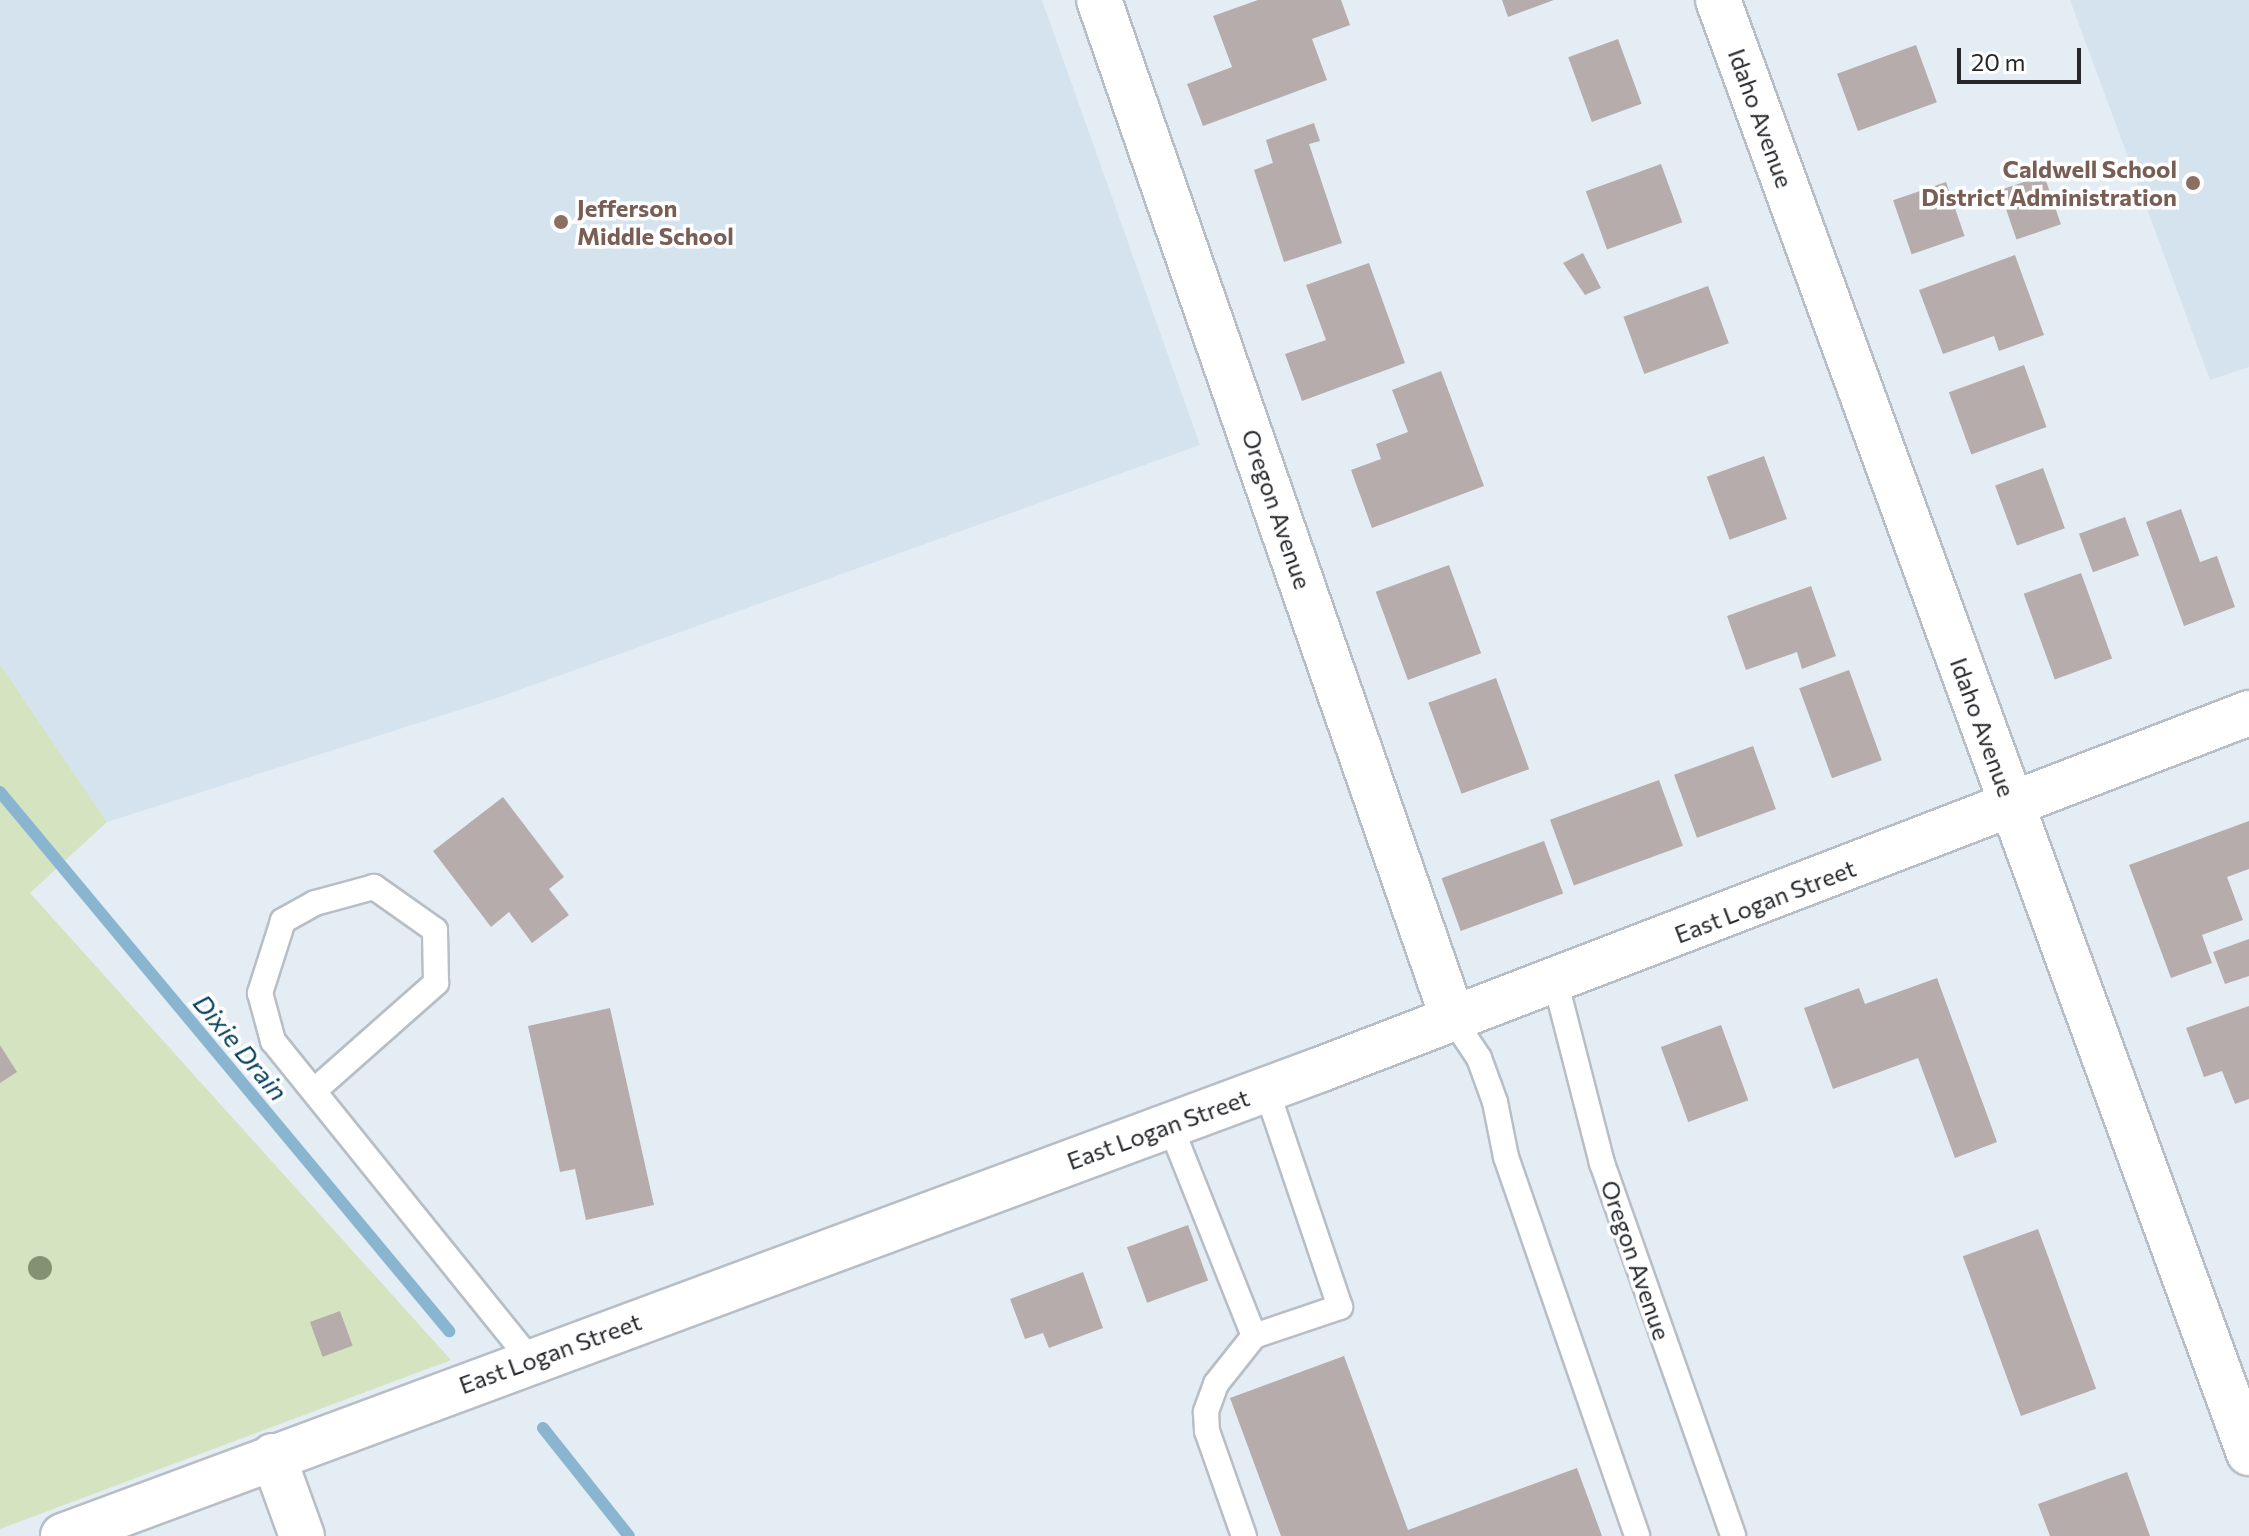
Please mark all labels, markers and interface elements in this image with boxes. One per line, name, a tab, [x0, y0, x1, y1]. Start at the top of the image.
scale bar	[1961, 32, 2085, 82]
street label: Idaho Avenue	[1723, 45, 1799, 191]
text: 20 m	[1971, 47, 2025, 76]
place label: Caldwell School District Administration	[1921, 155, 2177, 211]
marker: Caldwell School District Administration	[2184, 174, 2202, 192]
place label: Jefferson Middle School	[577, 194, 734, 250]
marker: Jefferson Middle School	[552, 213, 570, 231]
street label: Oregon Avenue	[1236, 425, 1318, 593]
street label: Idaho Avenue	[1945, 654, 2021, 800]
street label: East Logan Street	[1670, 853, 1860, 949]
water label: Dixie Drain	[187, 987, 295, 1107]
street label: East Logan Street	[1063, 1083, 1253, 1175]
street label: Oregon Avenue	[1595, 1176, 1677, 1344]
street label: East Logan Street	[455, 1307, 645, 1399]

